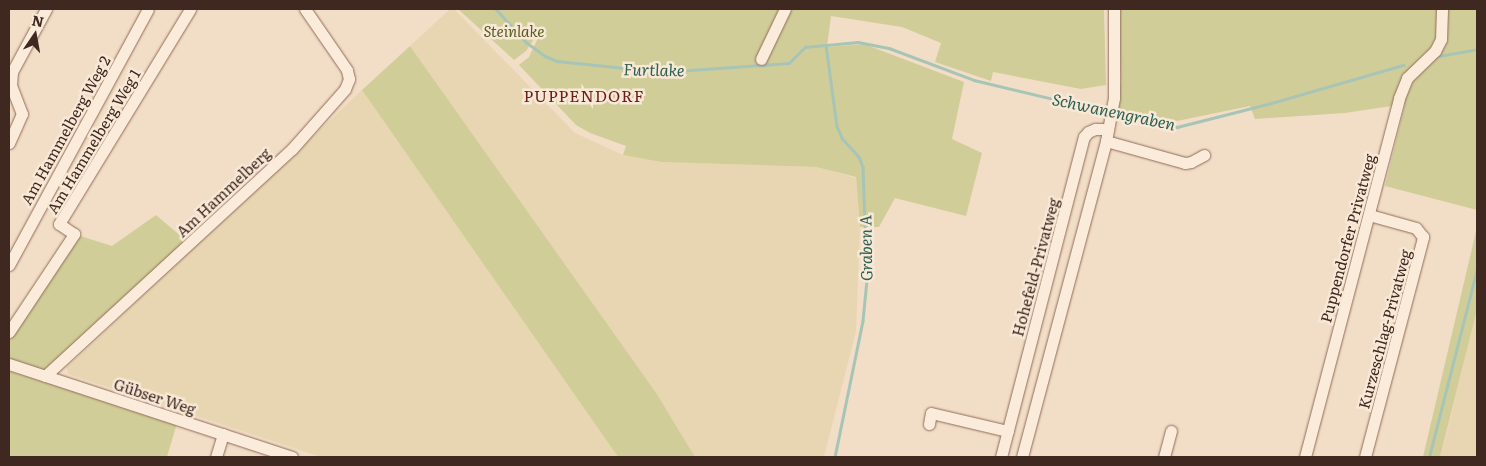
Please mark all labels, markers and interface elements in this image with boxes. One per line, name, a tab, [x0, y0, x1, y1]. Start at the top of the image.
text: N	[30, 9, 46, 31]
north arrow	[10, 10, 60, 60]
park label: Steinlake	[483, 22, 545, 40]
street label: Am Hammelberg Weg 2	[17, 53, 113, 207]
water label: Furtlake	[623, 59, 685, 79]
street label: Am Hammelberg Weg 1	[43, 65, 143, 217]
district label: PUPPENDORF	[522, 85, 646, 105]
water label: Schwanengraben	[1051, 89, 1177, 133]
street label: Am Hammelberg	[172, 144, 274, 240]
street label: Puppendorfer Privatweg	[1316, 152, 1378, 324]
street label: Hohefeld-Privatweg	[1008, 196, 1062, 338]
water label: Graben A	[855, 215, 875, 281]
street label: Kurzeschlag-Privatweg	[1354, 247, 1414, 411]
street label: Gübser Weg	[112, 374, 198, 418]

